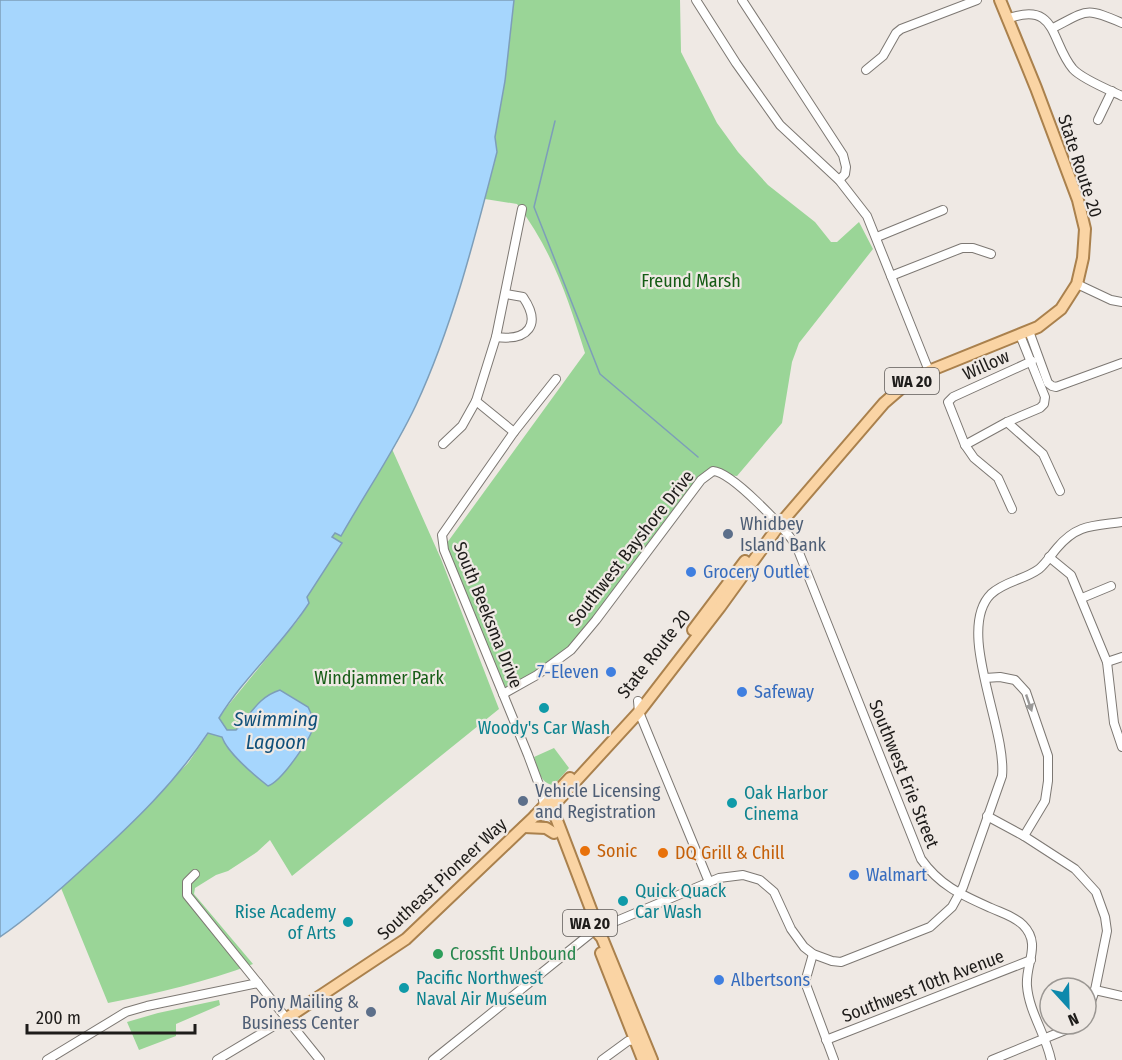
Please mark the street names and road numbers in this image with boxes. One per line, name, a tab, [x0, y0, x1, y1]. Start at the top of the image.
street label: State Route 20	[1053, 112, 1107, 220]
street label: Willow	[959, 345, 1013, 385]
road number: WA 20	[885, 368, 939, 394]
street label: Southwest Bayshore Drive	[563, 466, 699, 630]
street label: South Beeksma Drive	[449, 539, 527, 692]
street label: State Route 20	[612, 605, 696, 703]
street label: Southwest Erie Street	[864, 697, 944, 852]
street label: Southeast Pioneer Way	[373, 813, 511, 945]
road number: WA 20	[563, 910, 617, 936]
street label: Southwest 10th Avenue	[839, 945, 1007, 1027]

